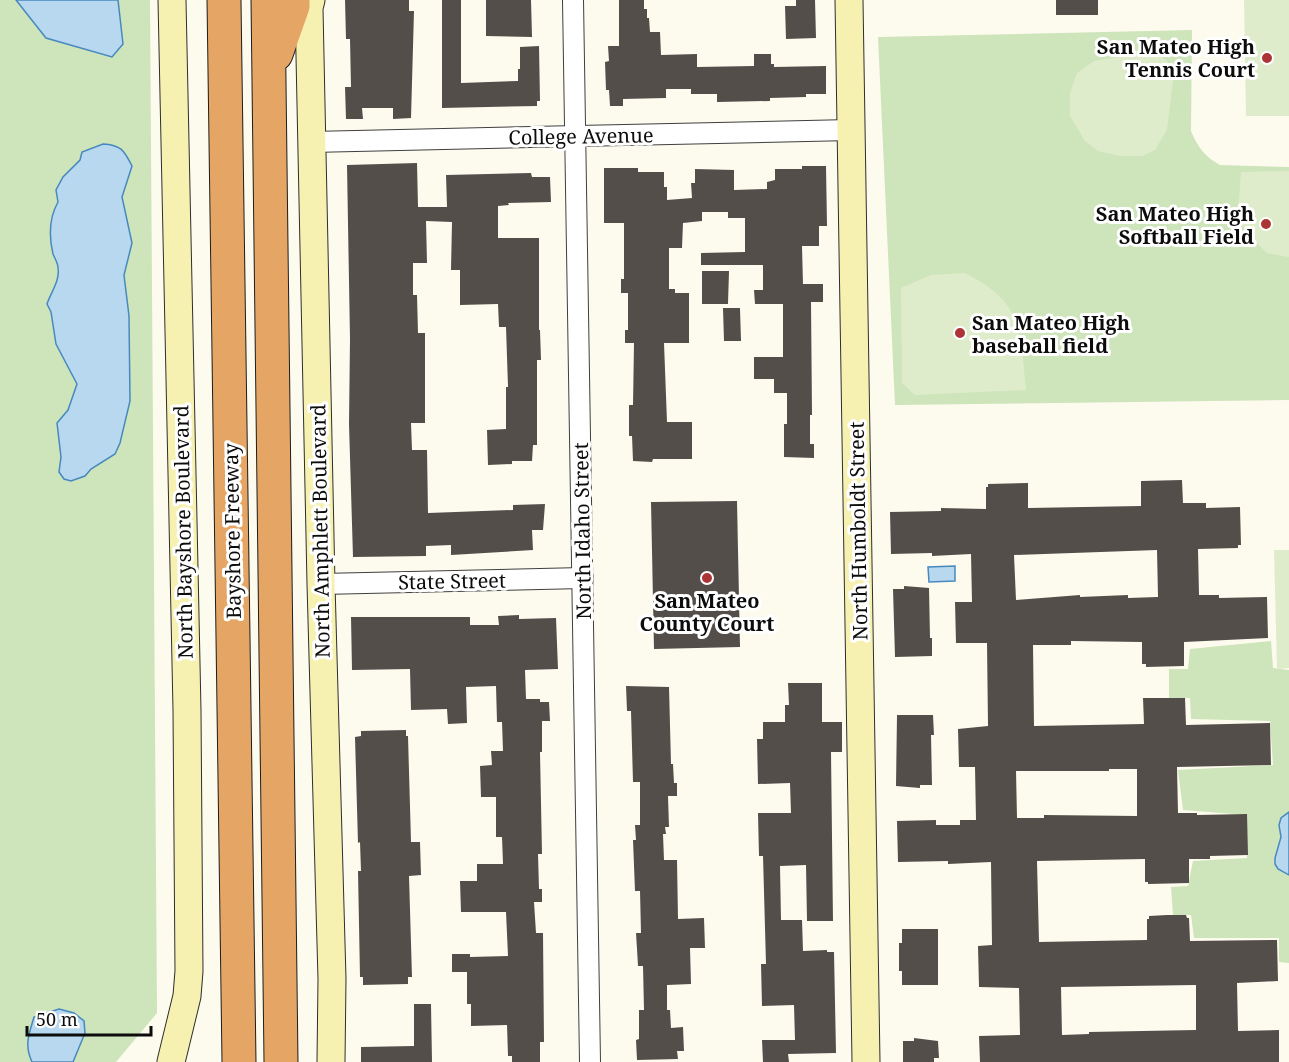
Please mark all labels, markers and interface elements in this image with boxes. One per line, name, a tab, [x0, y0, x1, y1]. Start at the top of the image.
place label: San Mateo High Tennis Court	[1097, 33, 1255, 83]
marker: San Mateo High Tennis Court	[1260, 51, 1274, 65]
street label: College Avenue	[508, 121, 654, 151]
place label: San Mateo High Softball Field	[1096, 200, 1254, 250]
marker: San Mateo High Softball Field	[1259, 217, 1273, 231]
place label: San Mateo High baseball field	[972, 309, 1130, 359]
marker: San Mateo High baseball field	[953, 326, 967, 340]
street label: North Amphlett Boulevard	[304, 404, 336, 658]
street label: North Bayshore Boulevard	[167, 405, 199, 659]
street label: North Humboldt Street	[843, 421, 873, 641]
street label: Bayshore Freeway	[217, 442, 247, 619]
street label: North Idaho Street	[567, 442, 597, 620]
street label: State Street	[398, 567, 506, 595]
marker: San Mateo County Court	[700, 571, 714, 585]
place label: San Mateo County Court	[640, 587, 774, 637]
scale bar	[27, 999, 152, 1037]
text: 50 m	[36, 1007, 78, 1031]

